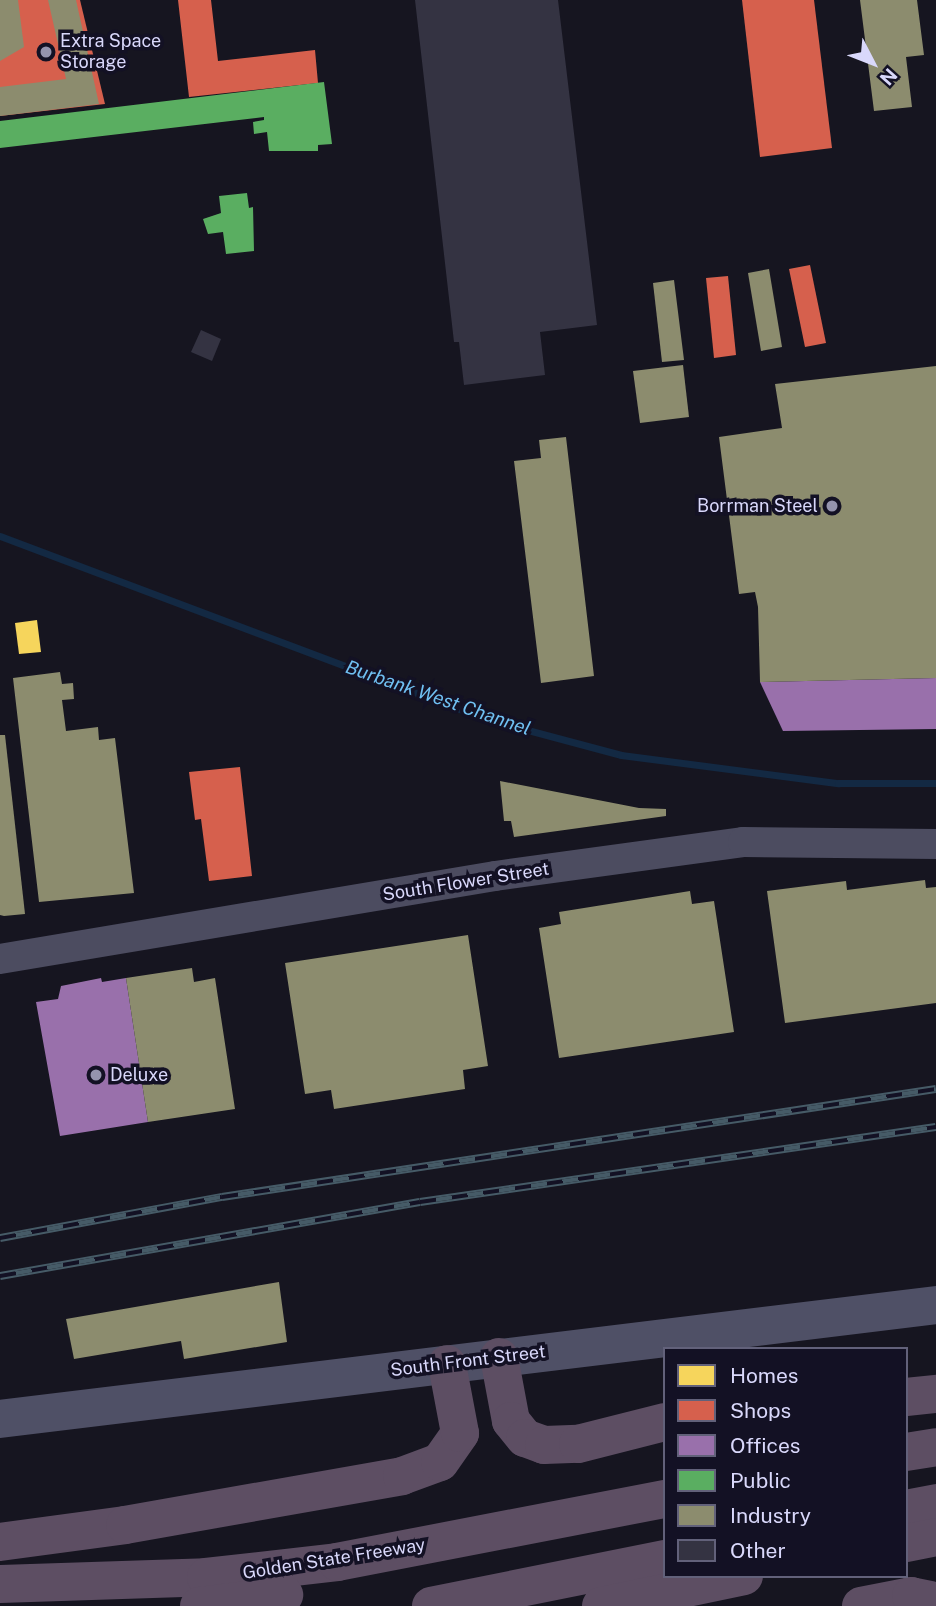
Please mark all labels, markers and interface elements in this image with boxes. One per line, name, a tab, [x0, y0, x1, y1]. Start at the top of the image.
north arrow	[838, 28, 908, 98]
place label: Extra Space Storage	[60, 31, 161, 74]
marker: Extra Space Storage	[38, 44, 54, 60]
text: N	[875, 64, 902, 90]
place label: Borrman Steel	[697, 495, 818, 517]
marker: Borrman Steel	[824, 498, 840, 514]
water label: Burbank West Channel	[342, 656, 534, 740]
street label: South Flower Street	[381, 858, 551, 906]
place label: Deluxe	[110, 1064, 168, 1086]
marker: Deluxe	[88, 1067, 104, 1083]
street label: South Front Street	[389, 1341, 547, 1381]
legend	[663, 1347, 908, 1578]
text: Homes	[730, 1363, 798, 1388]
text: Shops	[730, 1398, 791, 1423]
text: Offices	[730, 1433, 800, 1458]
text: Public	[730, 1468, 791, 1493]
text: Industry	[730, 1503, 811, 1528]
street label: Golden State Freeway	[241, 1534, 427, 1584]
text: Other	[730, 1538, 786, 1563]

